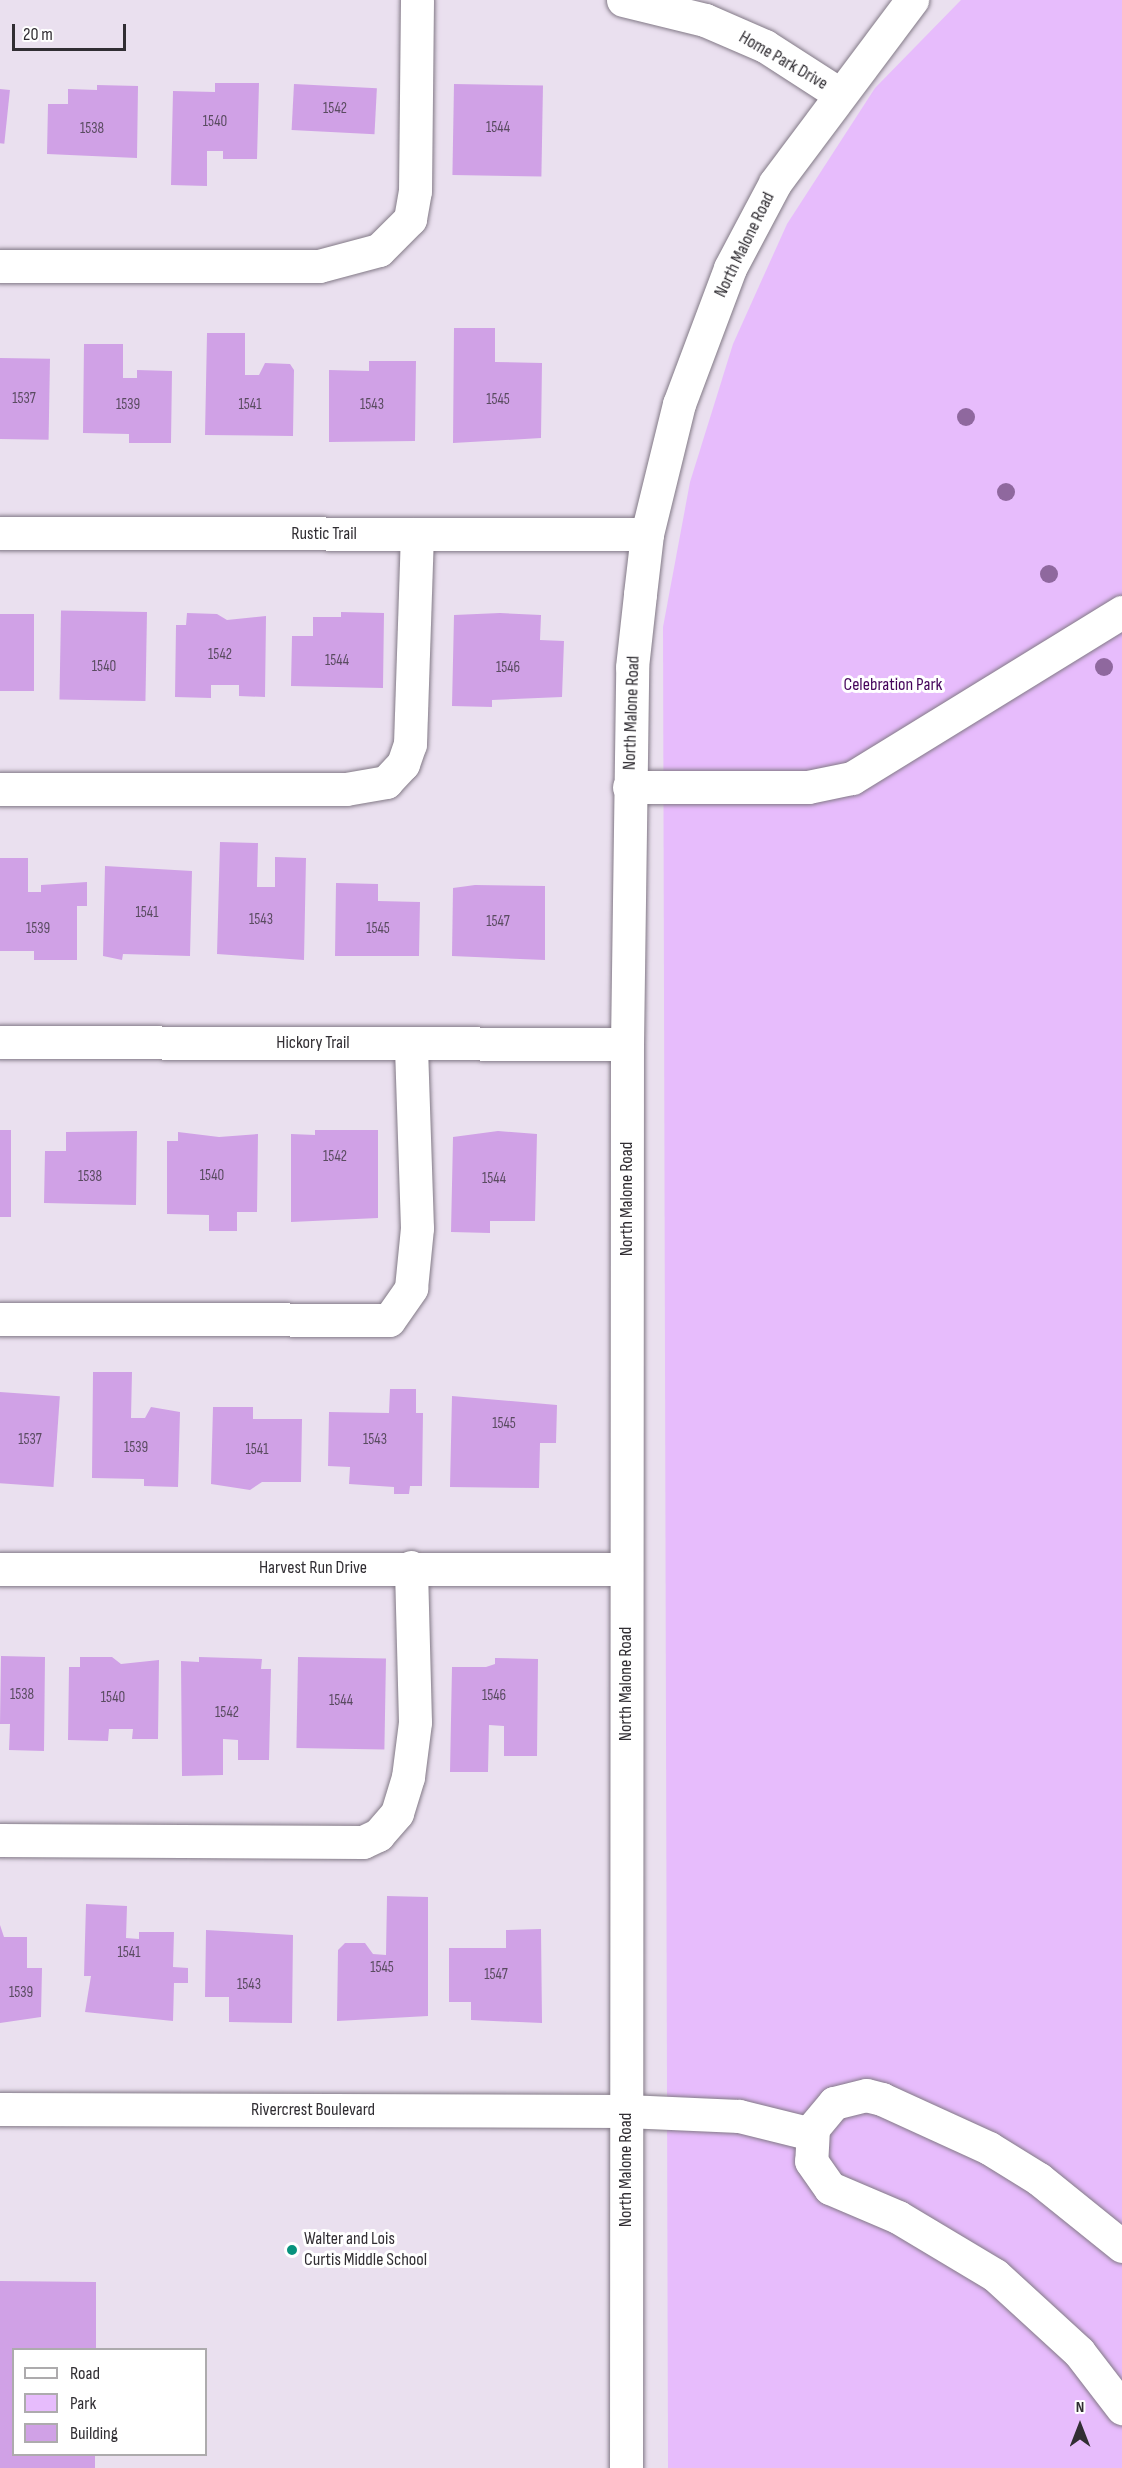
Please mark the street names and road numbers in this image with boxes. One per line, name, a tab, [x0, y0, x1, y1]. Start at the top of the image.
street label: Home Park Drive	[735, 27, 831, 95]
street label: North Malone Road	[710, 189, 780, 301]
street label: Rustic Trail	[291, 523, 357, 545]
street label: North Malone Road	[619, 655, 645, 771]
street label: Hickory Trail	[276, 1032, 350, 1054]
street label: North Malone Road	[616, 1142, 638, 1256]
street label: Harvest Run Drive	[259, 1557, 367, 1579]
street label: North Malone Road	[615, 1627, 637, 1741]
street label: Rivercrest Boulevard	[251, 2099, 375, 2121]
street label: North Malone Road	[615, 2113, 637, 2227]

